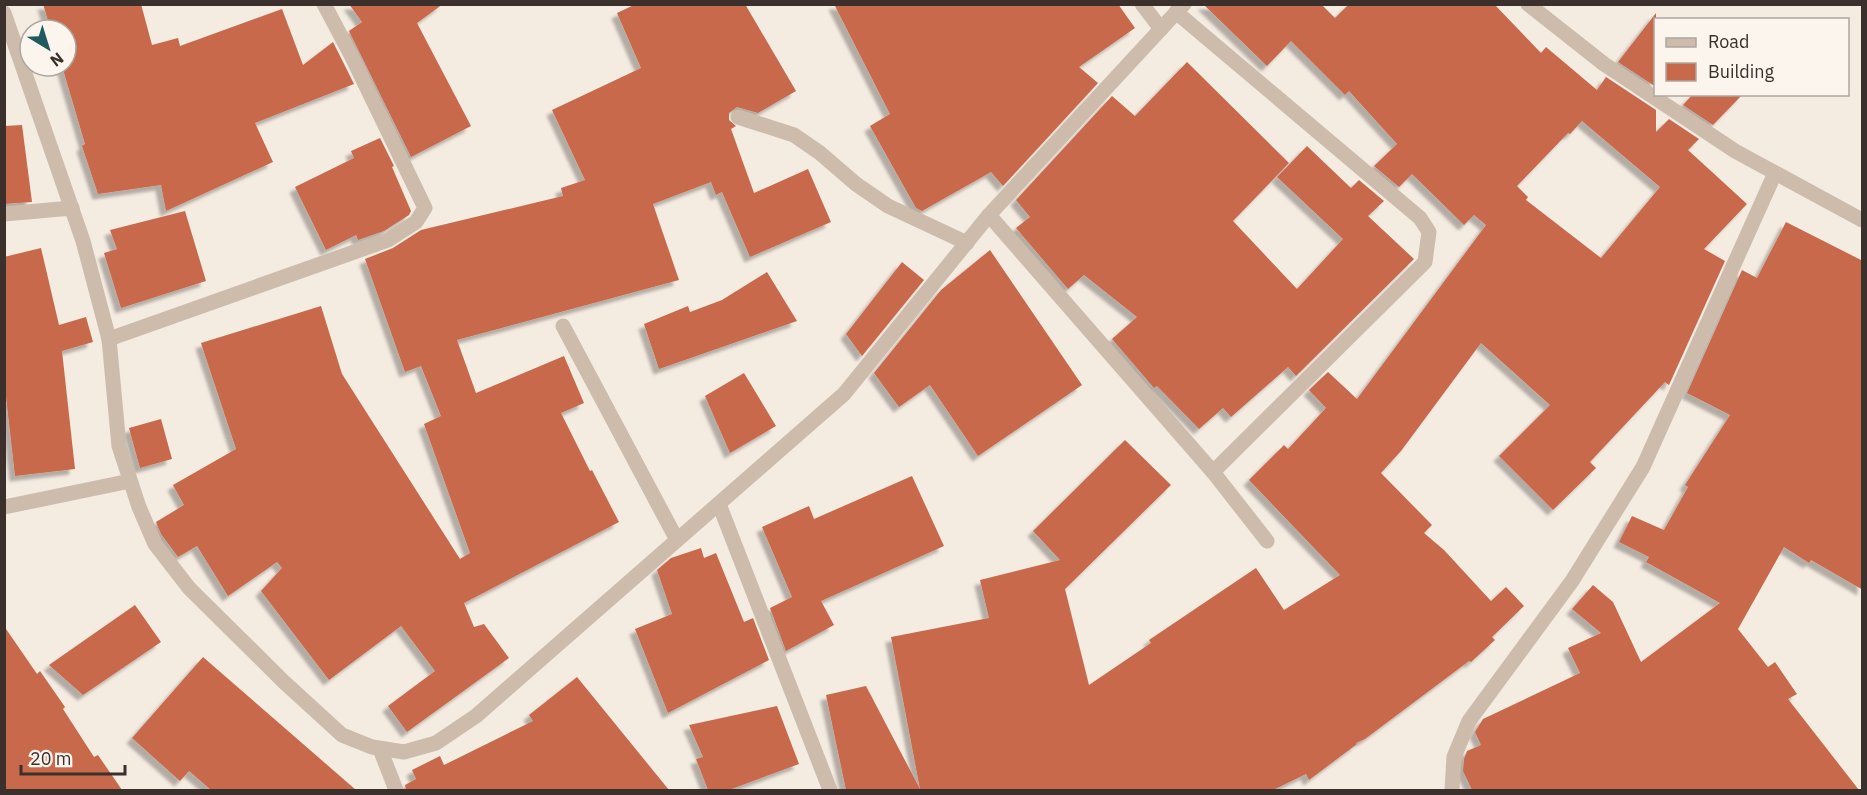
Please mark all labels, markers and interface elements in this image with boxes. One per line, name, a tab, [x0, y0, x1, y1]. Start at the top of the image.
north arrow	[18, 18, 78, 78]
legend	[1654, 18, 1849, 96]
text: Road	[1708, 30, 1749, 53]
text: N	[47, 48, 68, 71]
text: Building	[1708, 60, 1775, 83]
scale bar	[21, 738, 124, 776]
text: 20 m	[30, 747, 72, 770]

